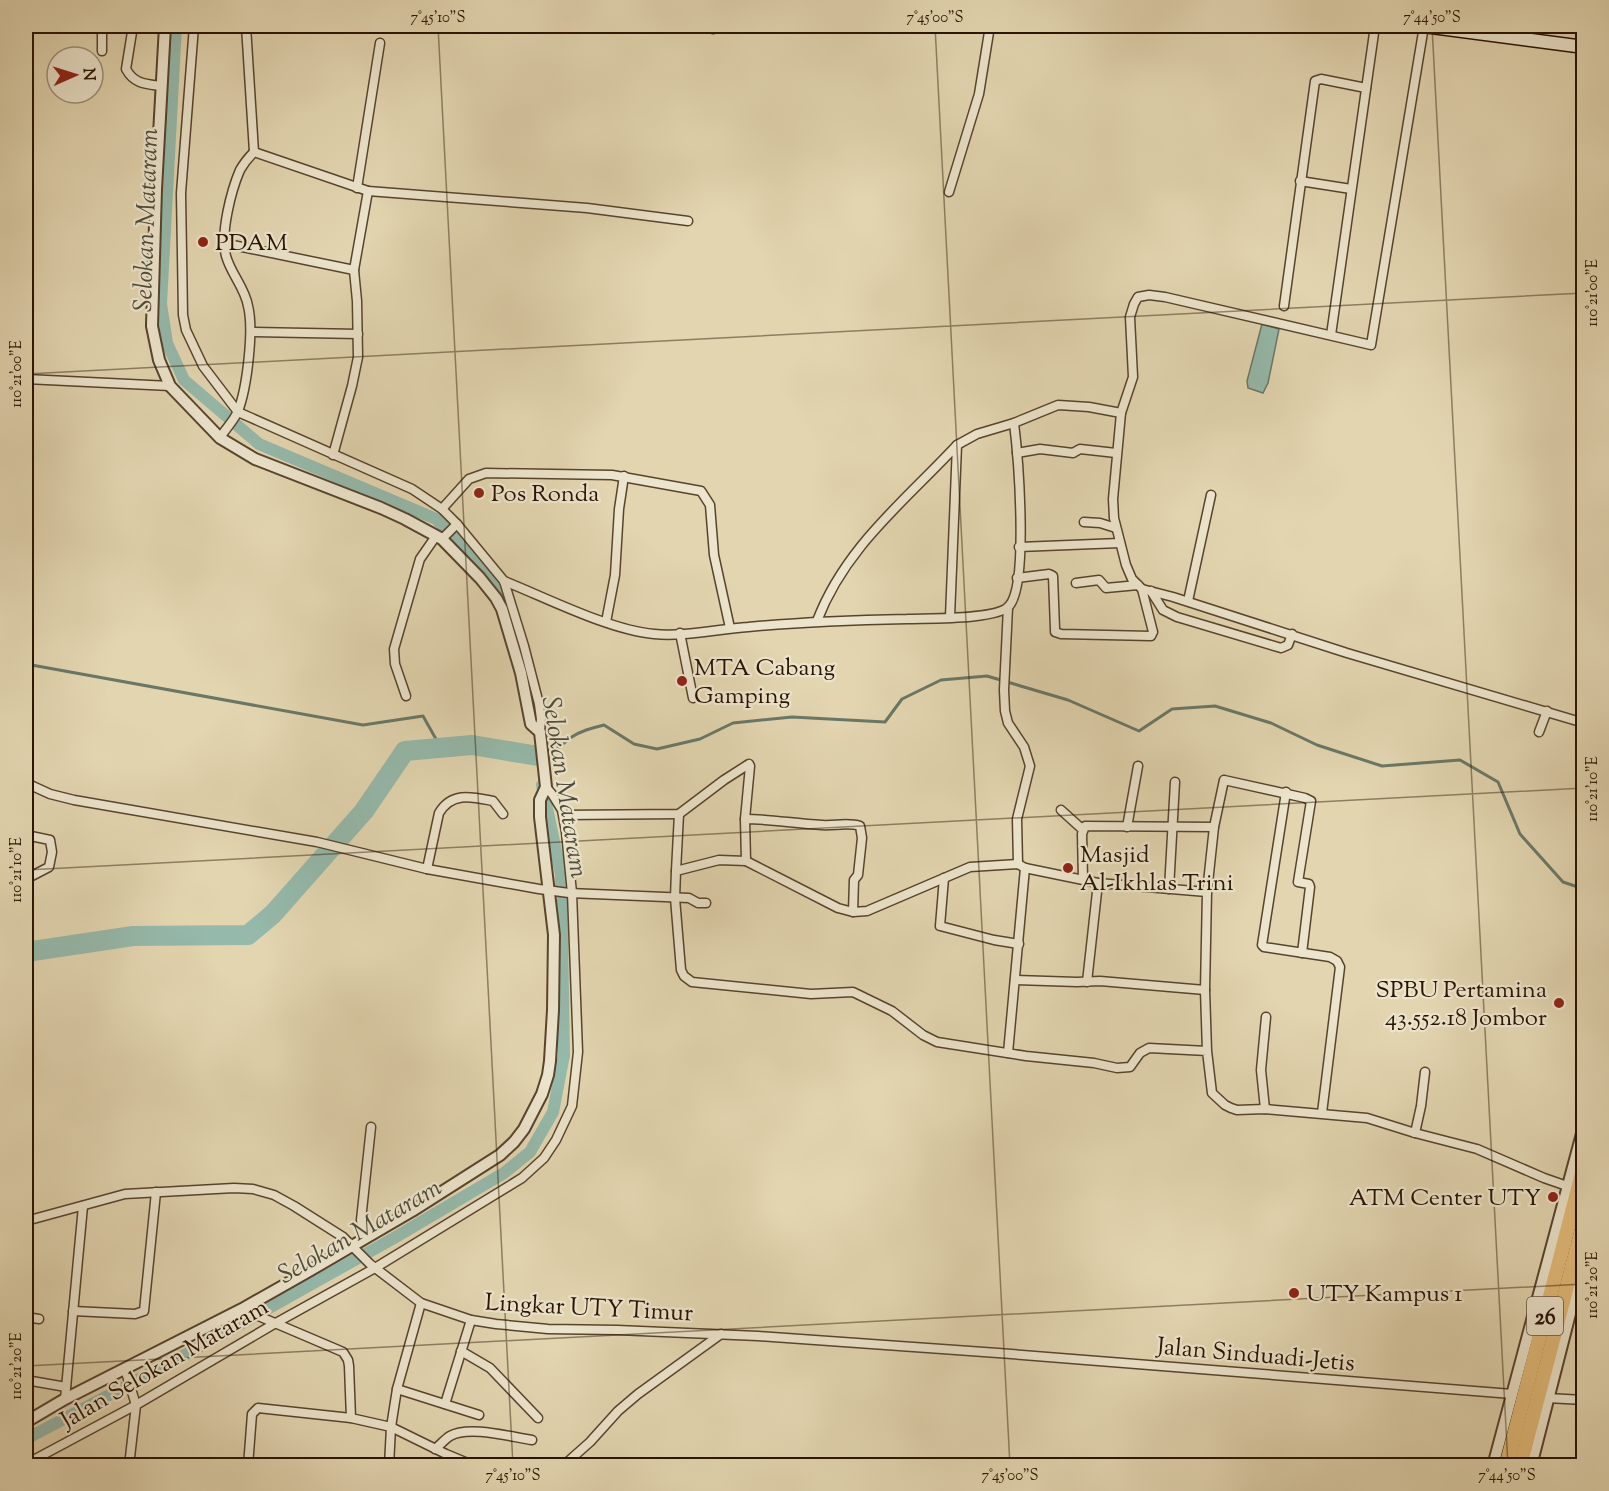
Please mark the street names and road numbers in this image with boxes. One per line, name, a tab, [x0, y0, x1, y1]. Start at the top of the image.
street label: Lingkar UTY Timur	[484, 1287, 694, 1331]
street label: Jalan Selokan Mataram	[53, 1291, 275, 1439]
road number: 26	[1527, 1297, 1563, 1335]
street label: Jalan Sinduadi-Jetis	[1154, 1330, 1356, 1382]

